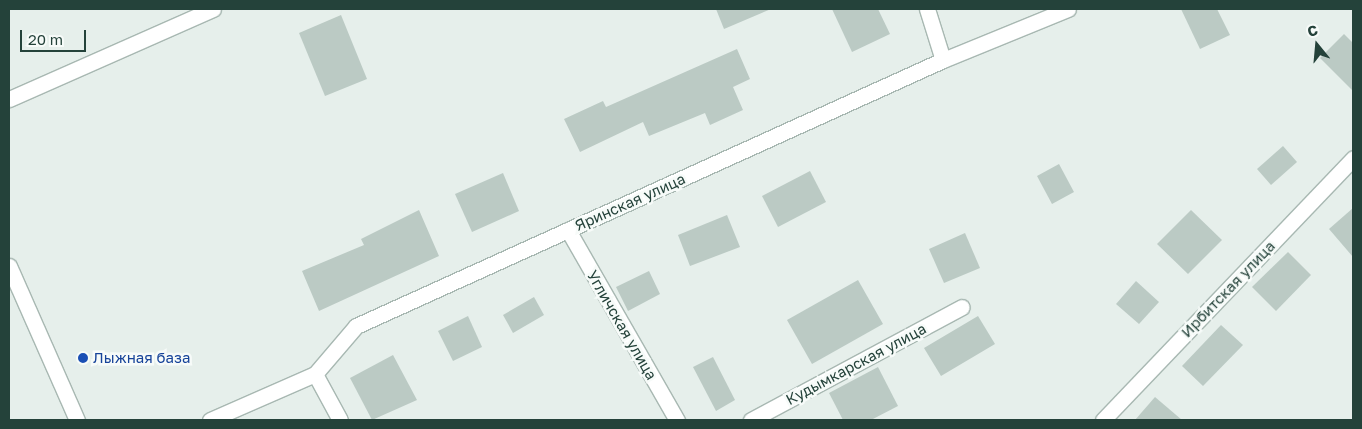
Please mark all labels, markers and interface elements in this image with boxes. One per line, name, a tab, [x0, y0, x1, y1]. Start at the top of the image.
scale bar	[22, 20, 89, 52]
north arrow	[1292, 20, 1342, 70]
text: С	[1305, 21, 1320, 40]
text: 20 m	[28, 30, 63, 48]
street label: Яринская улица	[572, 170, 688, 234]
street label: Ирбитская улица	[1177, 237, 1279, 341]
street label: Угличская улица	[583, 267, 661, 383]
street label: Кудымкарская улица	[783, 319, 929, 409]
place label: Лыжная база	[93, 349, 190, 367]
marker: Лыжная база	[77, 352, 89, 364]

